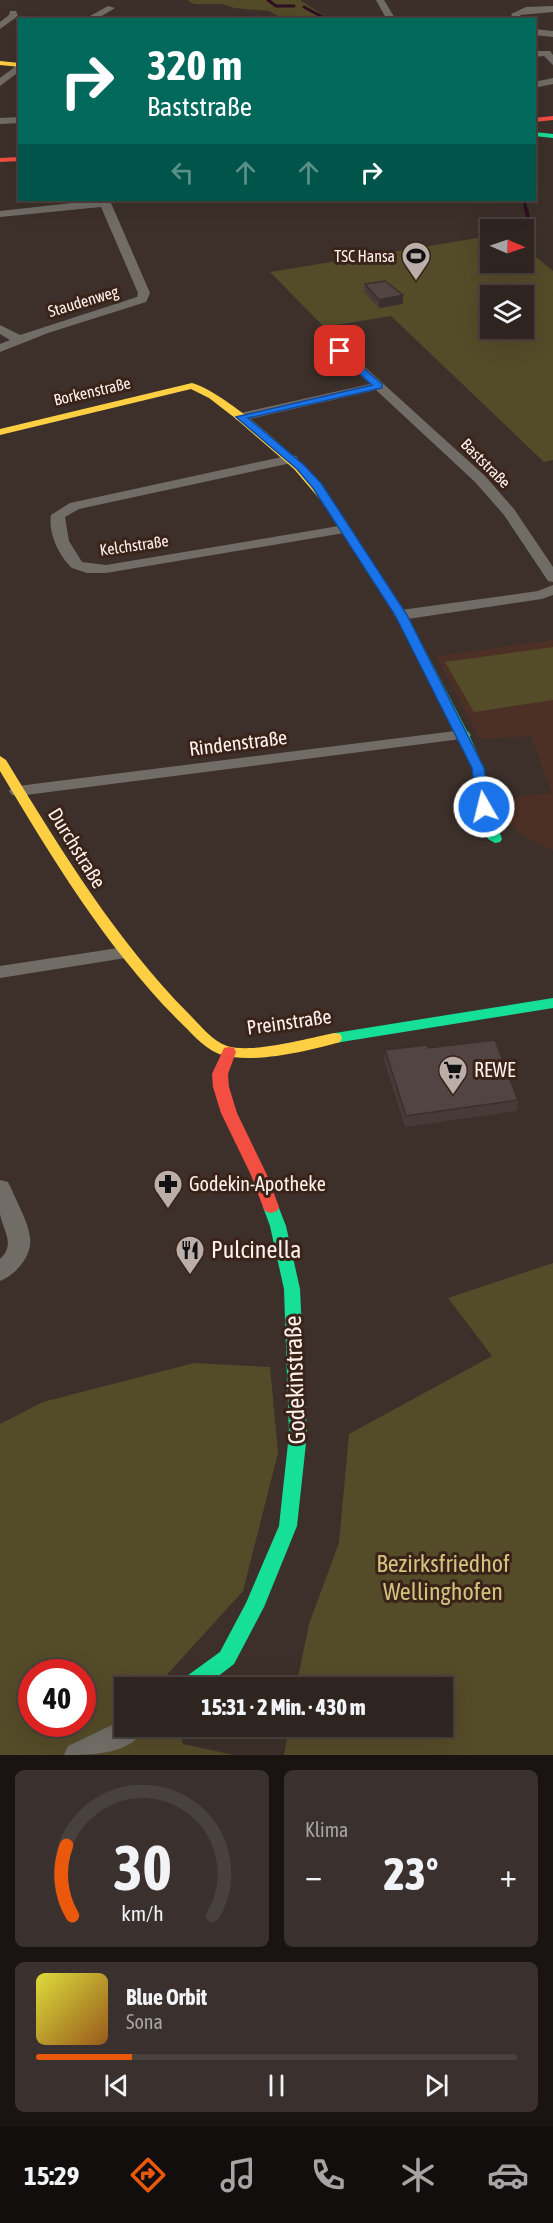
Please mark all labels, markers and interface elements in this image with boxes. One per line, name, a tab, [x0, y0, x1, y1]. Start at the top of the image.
text: 320 m	[147, 41, 242, 89]
icon: right	[48, 42, 126, 120]
text: Baststraße	[147, 91, 252, 122]
icon: left	[166, 156, 199, 189]
icon: ahead	[229, 156, 262, 189]
icon: ahead	[292, 156, 325, 189]
icon: right	[355, 156, 388, 189]
north arrow	[480, 219, 534, 273]
map controls	[480, 219, 534, 339]
sports icon: TSC Hansa	[400, 240, 432, 282]
place label: TSC Hansa	[334, 247, 395, 265]
street label: Staudenweg	[46, 282, 121, 321]
button: layers	[480, 285, 534, 339]
pin	[314, 325, 365, 376]
icon: arrive	[323, 334, 356, 367]
street label: Borkenstraße	[52, 373, 132, 409]
street label: Baststraße	[458, 435, 514, 491]
street label: Kelchstraße	[98, 531, 170, 559]
street label: Rindenstraße	[188, 725, 288, 760]
position arrow	[452, 775, 516, 839]
street label: Durchstraße	[44, 803, 111, 892]
street label: Preinstraße	[245, 1004, 333, 1039]
supermarket icon: REWE	[437, 1054, 469, 1096]
place label: REWE	[474, 1058, 516, 1081]
pharmacy icon: Godekin-Apotheke	[152, 1168, 184, 1210]
place label: Godekin-Apotheke	[189, 1172, 326, 1195]
restaurant icon: Pulcinella	[174, 1234, 206, 1276]
place label: Pulcinella	[211, 1236, 301, 1263]
street label: Godekinstraße	[279, 1315, 310, 1445]
park label: Bezirksfriedhof Wellinghofen	[376, 1550, 510, 1605]
speed limit sign: 40	[18, 1659, 96, 1737]
text: 15:31 · 2 Min. · 430 m	[201, 1694, 366, 1720]
text: Klima	[305, 1818, 348, 1841]
text: 30	[113, 1832, 171, 1903]
text: 23°	[384, 1848, 438, 1900]
text: −	[305, 1856, 322, 1894]
text: +	[500, 1856, 517, 1894]
text: km/h	[121, 1901, 163, 1926]
text: Blue Orbit	[126, 1984, 207, 2010]
text: Sona	[126, 2010, 163, 2033]
icon: previous	[100, 2069, 133, 2102]
icon: pause	[260, 2069, 293, 2102]
icon: next	[420, 2069, 453, 2102]
icon: directions	[127, 2154, 169, 2196]
icon: music	[217, 2154, 259, 2196]
icon: phone	[307, 2154, 349, 2196]
icon: climate	[397, 2154, 439, 2196]
icon: car	[487, 2154, 529, 2196]
text: 15:29	[24, 2160, 80, 2191]

